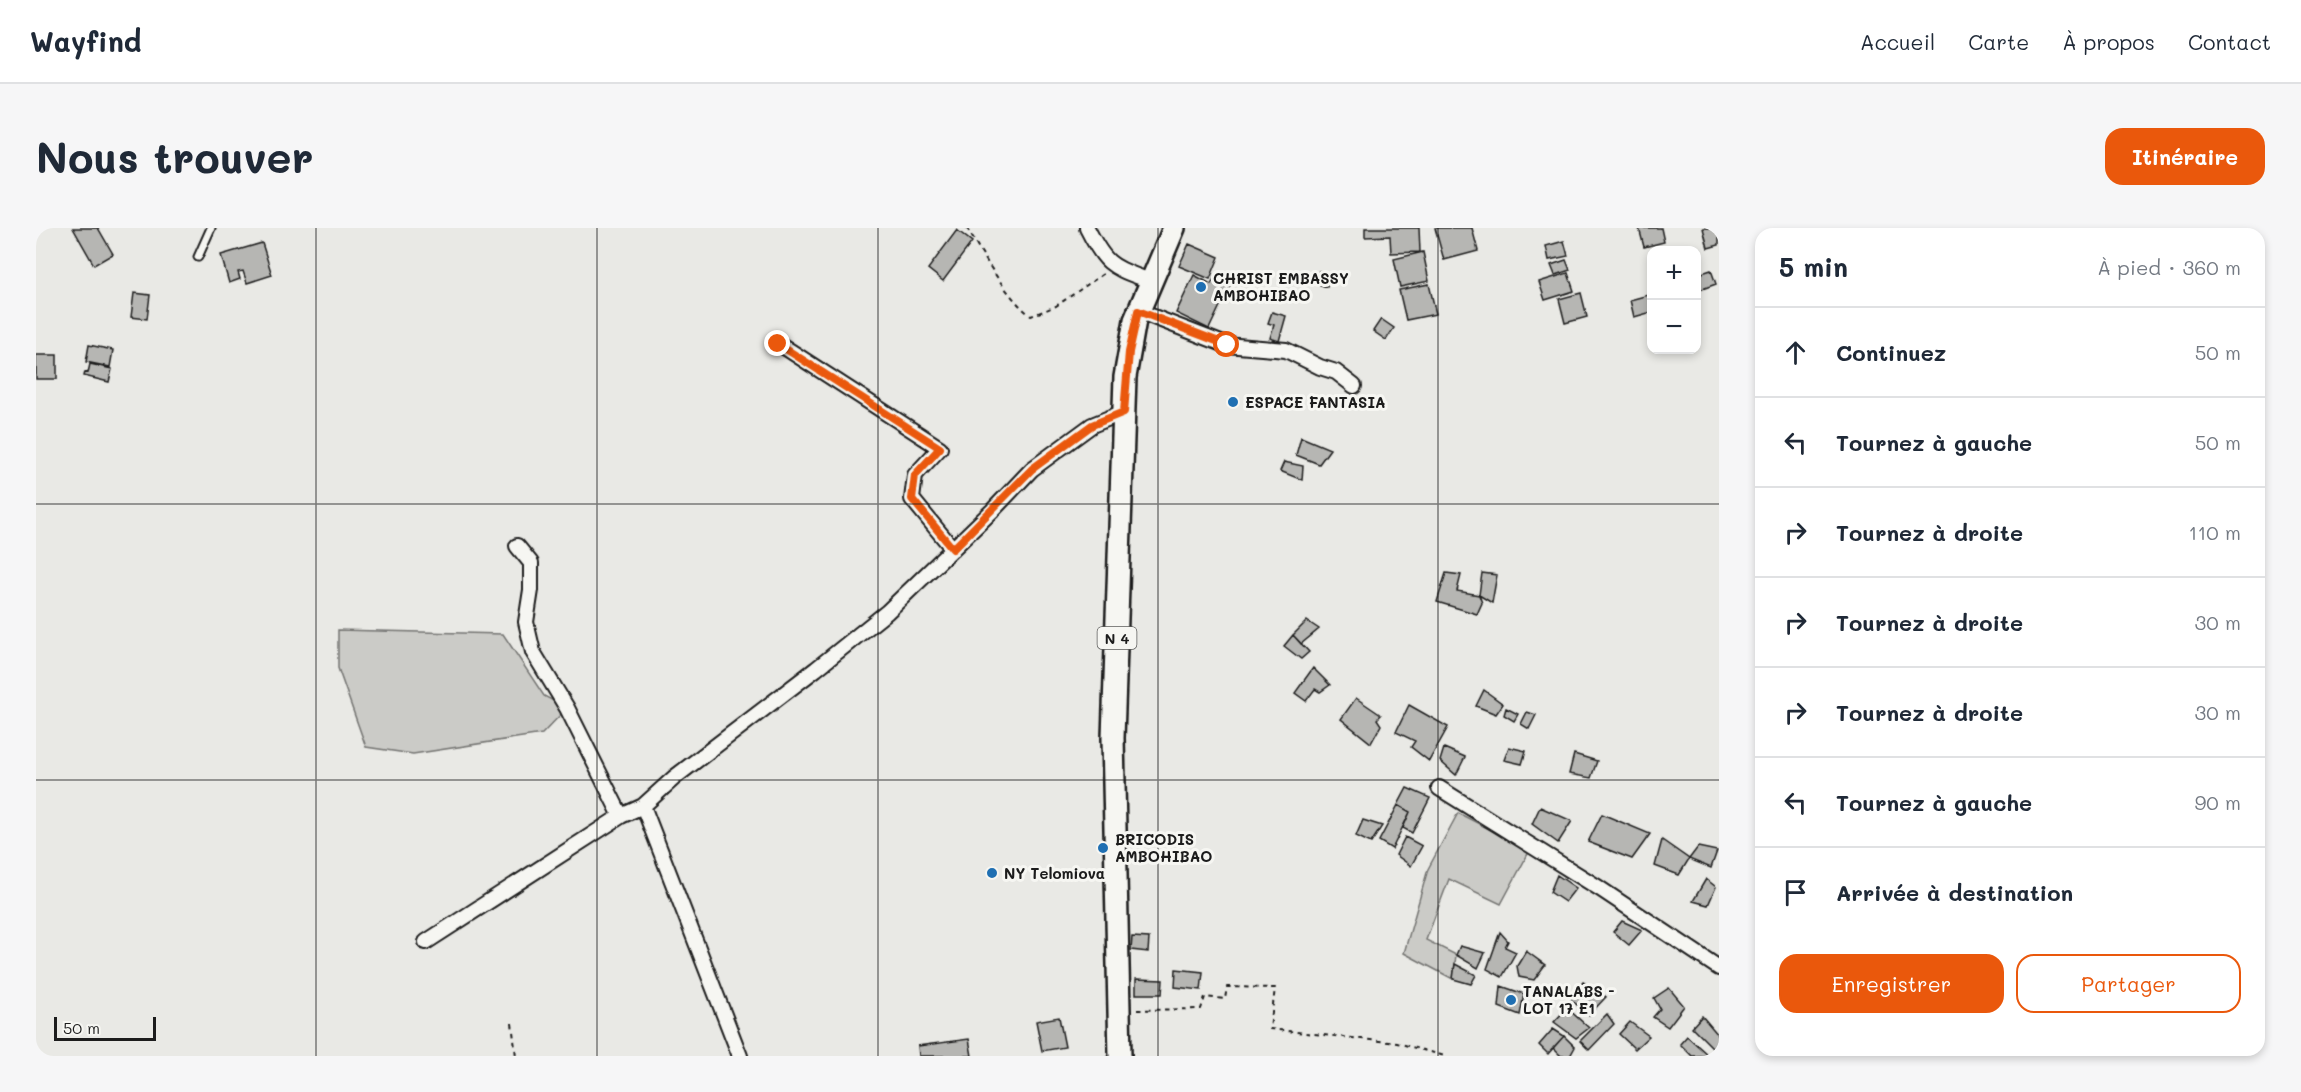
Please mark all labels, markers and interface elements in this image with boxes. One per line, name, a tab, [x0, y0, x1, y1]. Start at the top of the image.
text: Wayfind	[30, 23, 141, 59]
text: Accueil	[1860, 28, 1935, 55]
text: Carte	[1968, 28, 2029, 55]
text: À propos	[2062, 28, 2155, 55]
text: Contact	[2188, 28, 2271, 55]
button: Itinéraire	[2105, 128, 2265, 185]
text: Nous trouver	[36, 129, 314, 184]
map controls	[1647, 246, 1701, 354]
button: +	[1647, 246, 1701, 300]
text: 5 min	[1779, 250, 1848, 284]
text: À pied · 360 m	[2097, 254, 2241, 280]
place label: CHRIST EMBASSY AMBOHIBAO	[1213, 268, 1349, 305]
marker: CHRIST EMBASSY AMBOHIBAO	[1194, 280, 1208, 294]
button: −	[1647, 300, 1701, 354]
route end	[764, 330, 790, 356]
route start	[1213, 331, 1239, 357]
icon: ahead	[1779, 336, 1812, 369]
text: Continuez	[1836, 338, 1946, 367]
text: 50 m	[2195, 339, 2241, 365]
place label: ESPACE FANTASIA	[1245, 392, 1386, 412]
marker: ESPACE FANTASIA	[1226, 395, 1240, 409]
icon: left	[1779, 426, 1812, 459]
text: Tournez à gauche	[1836, 428, 2032, 457]
text: 50 m	[2195, 429, 2241, 455]
icon: right	[1779, 516, 1812, 549]
text: Tournez à droite	[1836, 518, 2023, 547]
text: 110 m	[2188, 519, 2241, 545]
icon: right	[1779, 606, 1812, 639]
text: Tournez à droite	[1836, 608, 2023, 637]
text: 30 m	[2195, 609, 2241, 635]
road number: N 4	[1098, 627, 1136, 649]
icon: right	[1779, 696, 1812, 729]
text: Tournez à droite	[1836, 698, 2023, 727]
text: 30 m	[2195, 699, 2241, 725]
icon: left	[1779, 786, 1812, 819]
text: Tournez à gauche	[1836, 788, 2032, 817]
text: 90 m	[2195, 789, 2241, 815]
place label: BRICODIS AMBOHIBAO	[1115, 829, 1212, 866]
marker: BRICODIS AMBOHIBAO	[1096, 841, 1110, 855]
place label: NY Telomiova	[1004, 863, 1105, 883]
marker: NY Telomiova	[985, 866, 999, 880]
icon: arrive	[1779, 876, 1812, 909]
text: Arrivée à destination	[1836, 878, 2073, 907]
button: Enregistrer	[1779, 954, 2004, 1013]
button: Partager	[2016, 954, 2241, 1013]
place label: TANALABS - LOT 17 E1	[1523, 981, 1615, 1018]
marker: TANALABS - LOT 17 E1	[1504, 993, 1518, 1007]
scale bar	[54, 1014, 156, 1042]
text: 50 m	[63, 1017, 100, 1038]

